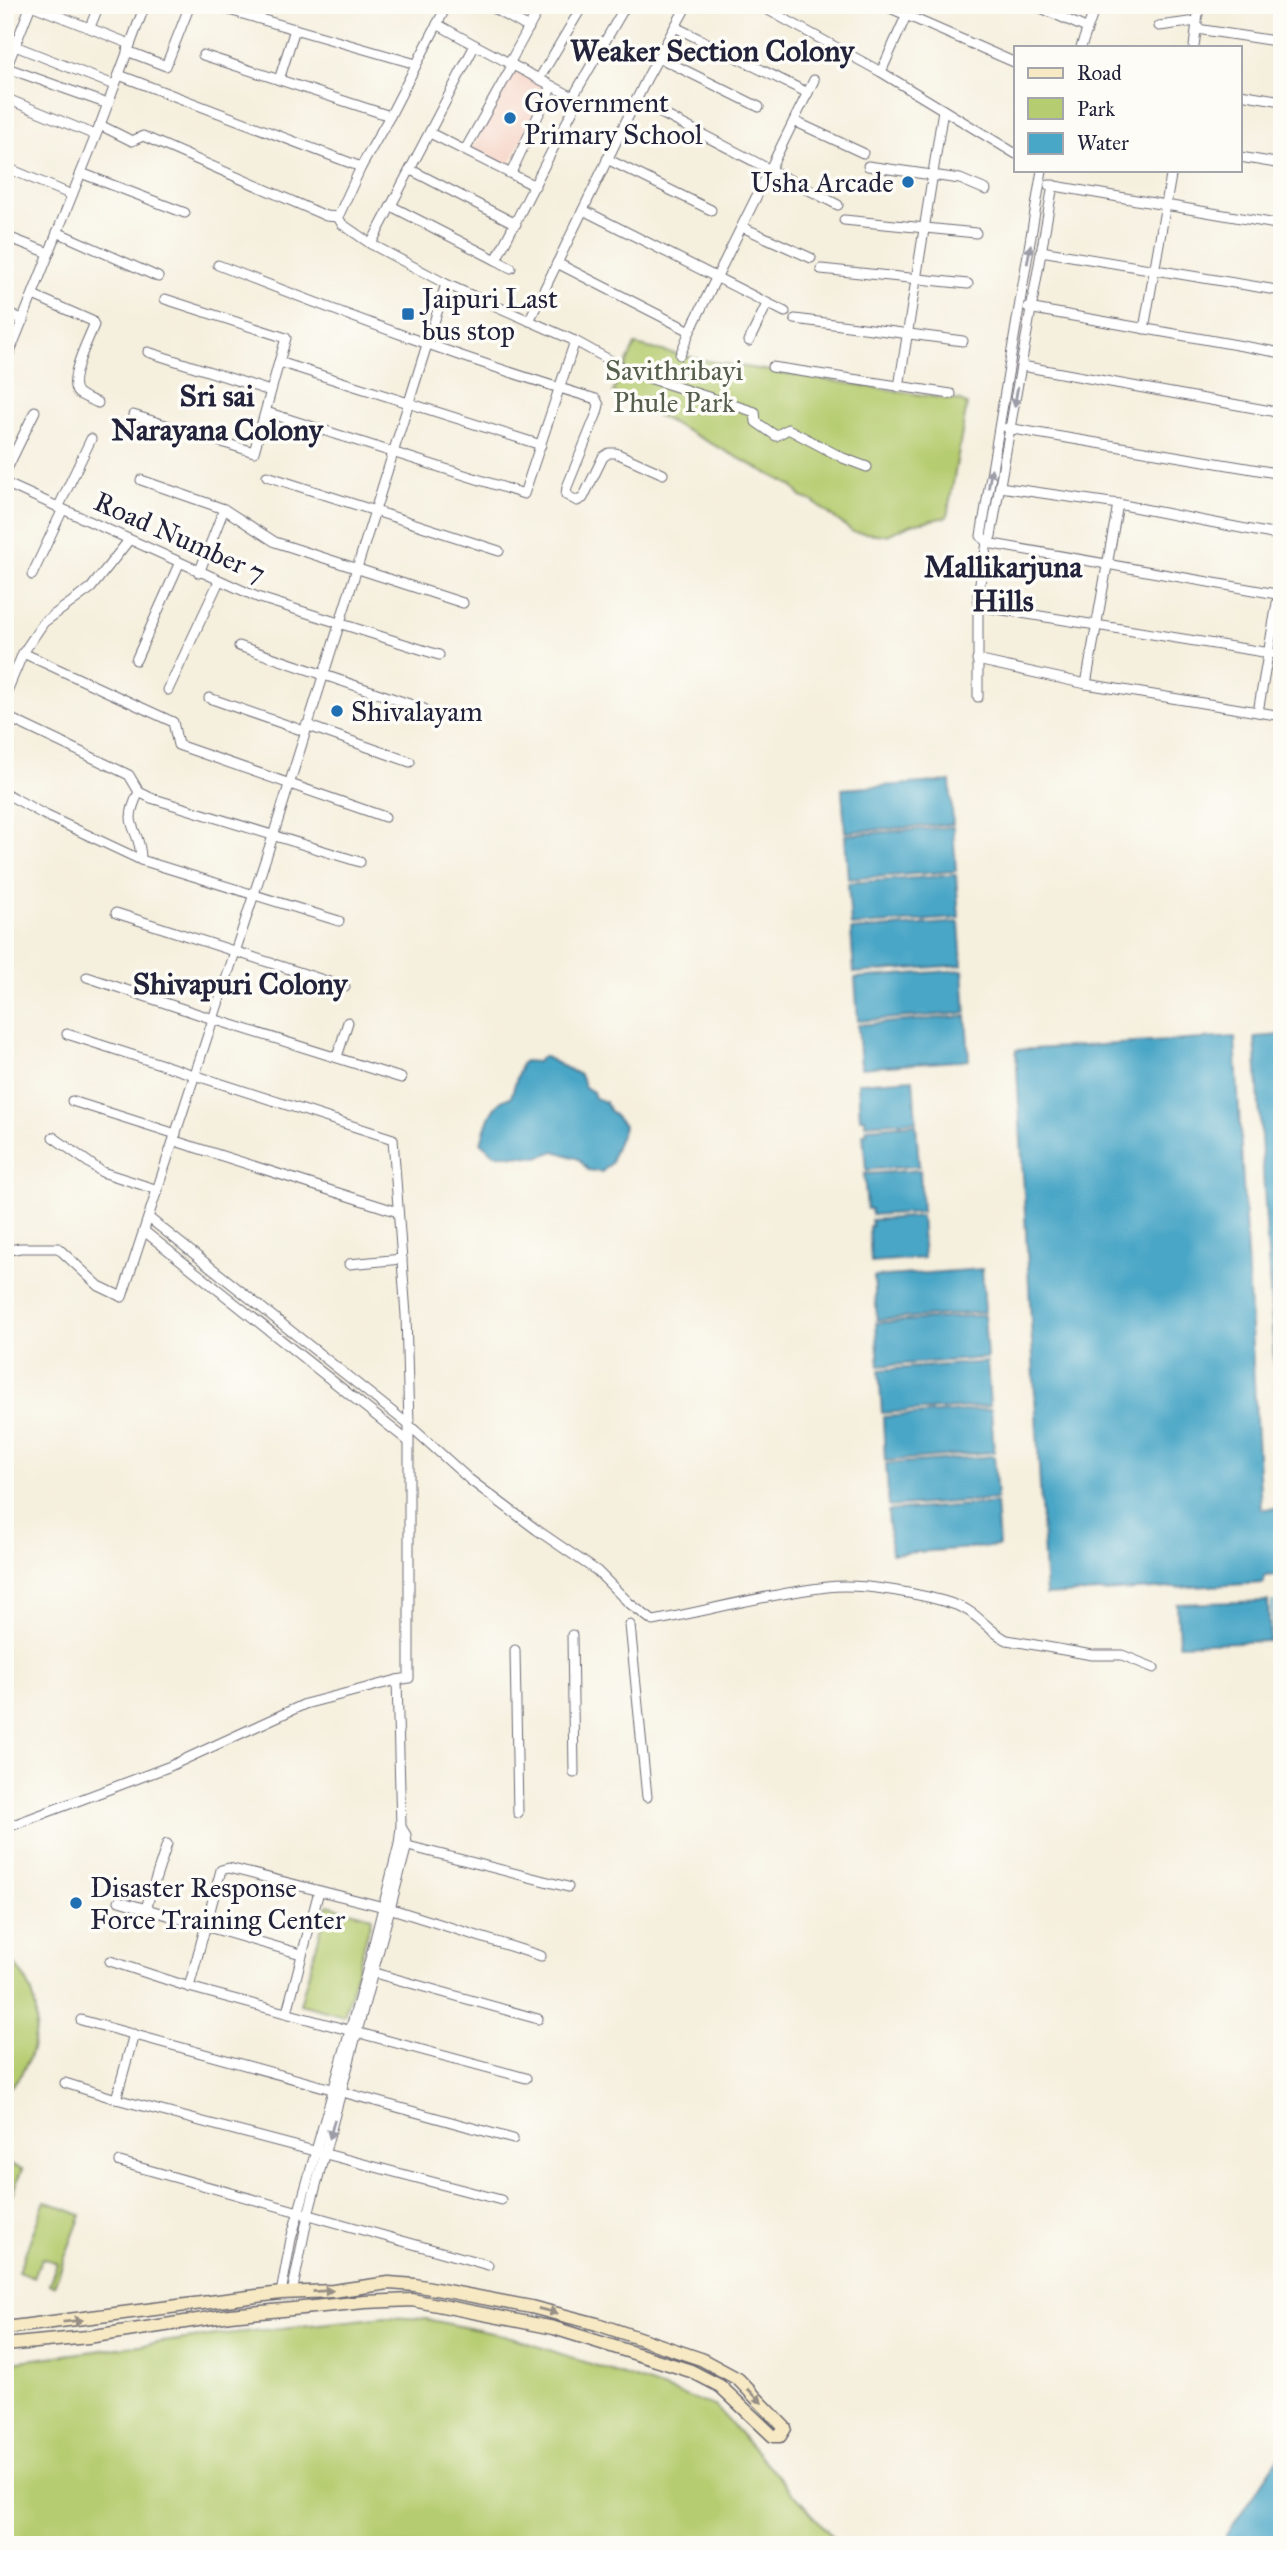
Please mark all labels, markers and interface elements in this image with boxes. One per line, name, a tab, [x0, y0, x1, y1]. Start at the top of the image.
district label: Weaker Section Colony	[570, 33, 855, 69]
legend	[1014, 46, 1242, 172]
text: Road	[1077, 60, 1122, 86]
place label: Government Primary School	[524, 85, 703, 152]
text: Park	[1077, 96, 1115, 122]
marker: Government Primary School	[502, 110, 518, 126]
text: Water	[1077, 130, 1129, 156]
place label: Usha Arcade	[750, 165, 894, 200]
marker: Usha Arcade	[900, 174, 916, 190]
one-way arrow	[1024, 243, 1035, 265]
place label: Jaipuri Last bus stop	[419, 281, 558, 348]
marker: Jaipuri Last bus stop	[400, 306, 416, 322]
park label: Savithribayi Phule Park	[605, 353, 743, 420]
district label: Sri sai Narayana Colony	[111, 378, 324, 448]
one-way arrow	[1010, 387, 1021, 409]
one-way arrow	[985, 467, 996, 489]
street label: Road Number 7	[89, 484, 271, 590]
district label: Mallikarjuna Hills	[924, 549, 1083, 619]
place label: Shivalayam	[351, 694, 483, 729]
marker: Shivalayam	[329, 703, 345, 719]
district label: Shivapuri Colony	[133, 966, 348, 1002]
place label: Disaster Response Force Training Center	[90, 1870, 346, 1937]
marker: Disaster Response Force Training Center	[68, 1895, 84, 1911]
one-way arrow	[326, 2118, 337, 2140]
one-way arrow	[312, 2286, 334, 2297]
one-way arrow	[537, 2307, 558, 2317]
one-way arrow	[62, 2315, 84, 2326]
one-way arrow	[747, 2388, 764, 2405]

